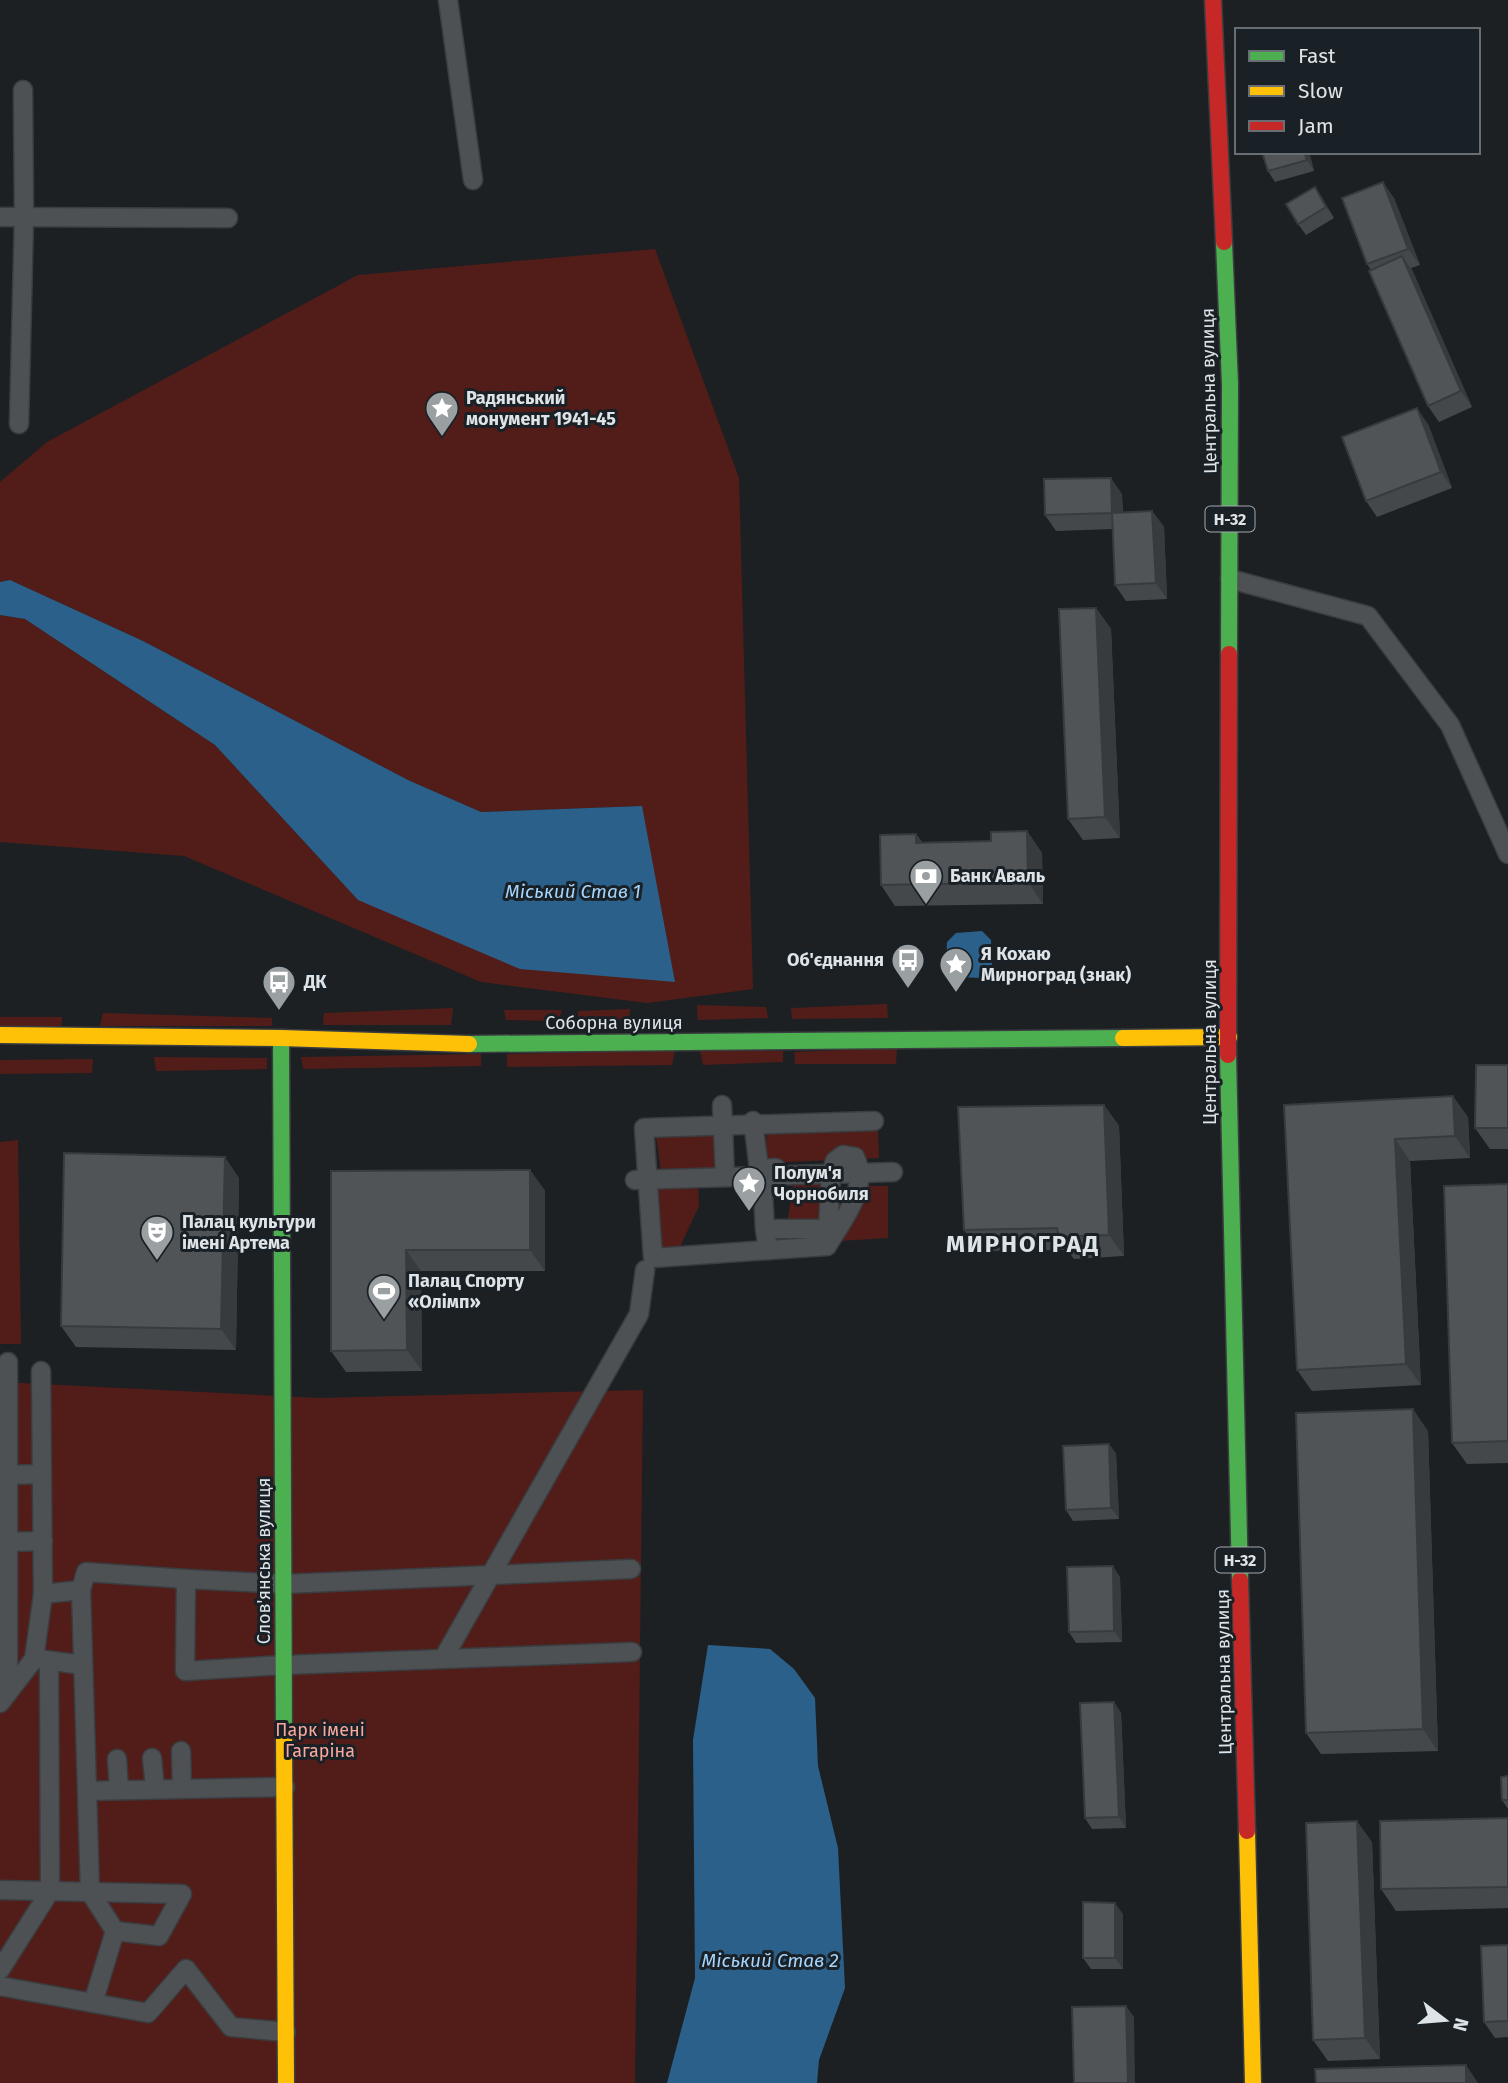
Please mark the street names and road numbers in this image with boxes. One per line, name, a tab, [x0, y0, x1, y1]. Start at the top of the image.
street label: Центральна вулиця	[1197, 308, 1221, 474]
road number: Н-32	[1206, 506, 1254, 532]
street label: Центральна вулиця	[1199, 959, 1221, 1125]
street label: Соборна вулиця	[545, 1012, 683, 1034]
street label: Слов'янська вулиця	[253, 1478, 275, 1644]
road number: Н-32	[1216, 1548, 1264, 1572]
street label: Центральна вулиця	[1212, 1589, 1236, 1755]

